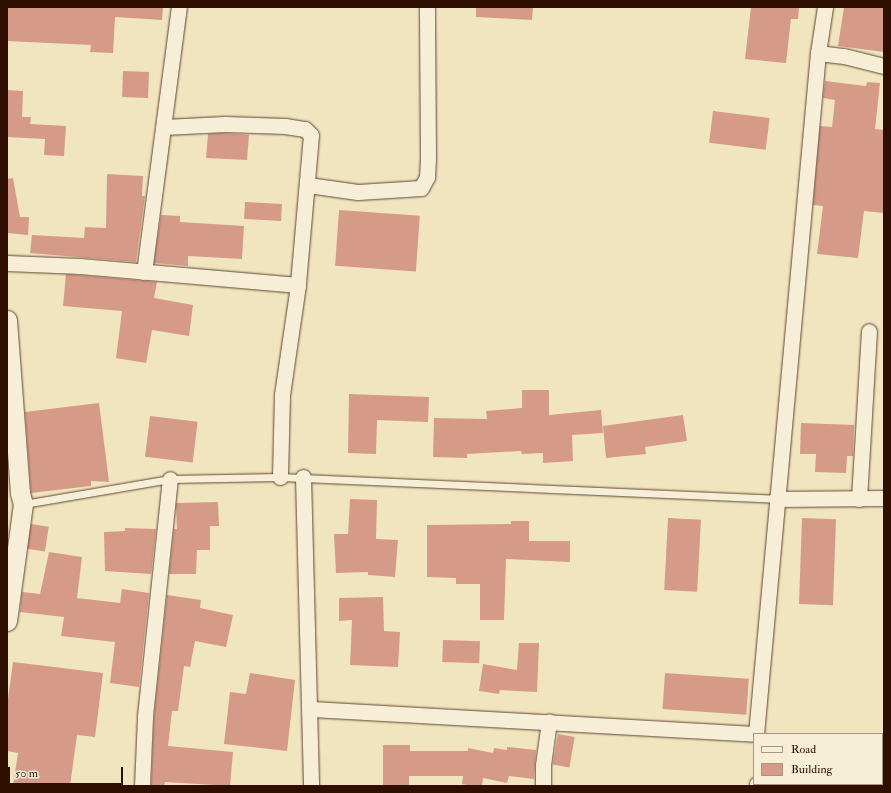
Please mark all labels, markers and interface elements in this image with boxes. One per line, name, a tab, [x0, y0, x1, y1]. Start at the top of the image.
legend	[753, 733, 883, 785]
text: Road	[791, 742, 816, 757]
scale bar	[10, 759, 125, 785]
text: Building	[791, 762, 832, 777]
text: 50 m	[15, 766, 38, 781]

